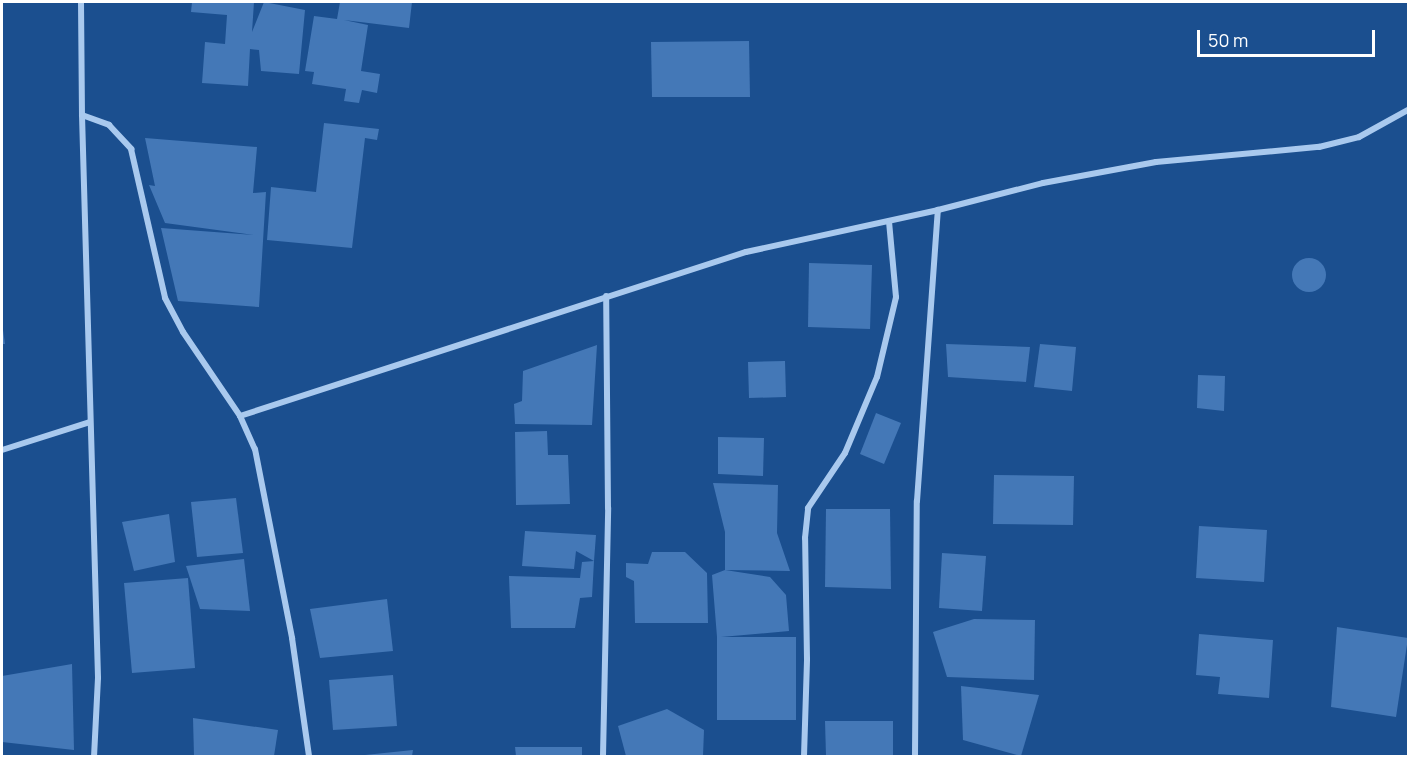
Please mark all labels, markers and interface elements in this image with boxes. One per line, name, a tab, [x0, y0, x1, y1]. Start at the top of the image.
scale bar	[1200, 18, 1378, 56]
text: 50 m	[1208, 28, 1248, 52]

